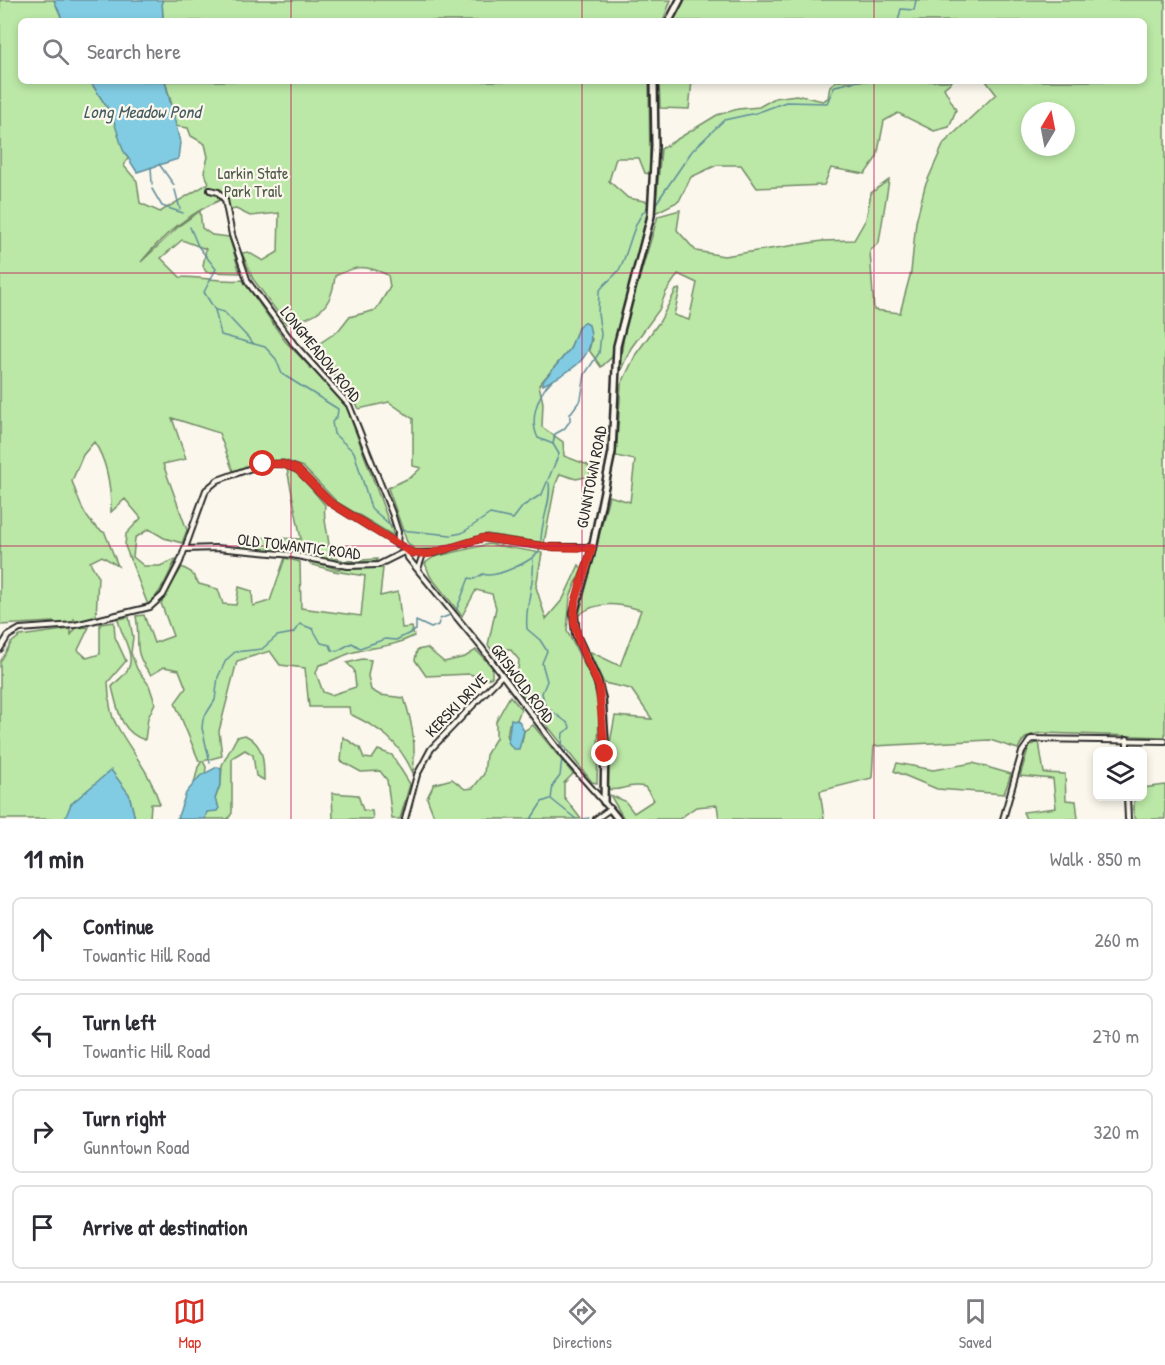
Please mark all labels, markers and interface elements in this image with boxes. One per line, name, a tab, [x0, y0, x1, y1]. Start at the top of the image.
search box	[18, 18, 1147, 84]
icon: search	[39, 35, 72, 68]
text: Search here	[87, 36, 181, 66]
water label: Long Meadow Pond	[84, 99, 203, 124]
north arrow	[1021, 102, 1075, 156]
park label: Larkin State Park Trail	[218, 162, 289, 202]
street label: LONGMEADOW ROAD	[276, 302, 367, 407]
street label: GUNNTOWN ROAD	[570, 424, 612, 530]
route start	[249, 450, 275, 476]
street label: OLD TOWANTIC ROAD	[236, 528, 362, 565]
street label: GRISWOLD ROAD	[486, 639, 560, 727]
street label: KERSKI DRIVE	[420, 668, 492, 742]
route end	[591, 740, 617, 766]
map controls	[1093, 747, 1147, 801]
button: layers	[1093, 747, 1147, 801]
text: 11 min	[24, 841, 84, 876]
text: Walk · 850 m	[1050, 845, 1141, 872]
text: Continue	[83, 911, 154, 941]
icon: ahead	[26, 923, 59, 956]
text: 260 m	[1095, 926, 1139, 953]
text: Towantic Hill Road	[83, 941, 210, 968]
text: Turn left	[83, 1007, 156, 1037]
icon: left	[26, 1019, 59, 1052]
text: 270 m	[1093, 1022, 1139, 1049]
text: Towantic Hill Road	[83, 1037, 210, 1064]
text: Turn right	[83, 1103, 166, 1133]
icon: right	[26, 1115, 59, 1148]
text: 320 m	[1094, 1118, 1139, 1145]
text: Gunntown Road	[83, 1133, 189, 1160]
icon: arrive	[26, 1211, 59, 1244]
text: Arrive at destination	[83, 1212, 248, 1242]
tab: Map	[173, 1295, 206, 1353]
tab: Directions	[553, 1295, 612, 1353]
tab: Saved	[959, 1295, 992, 1353]

